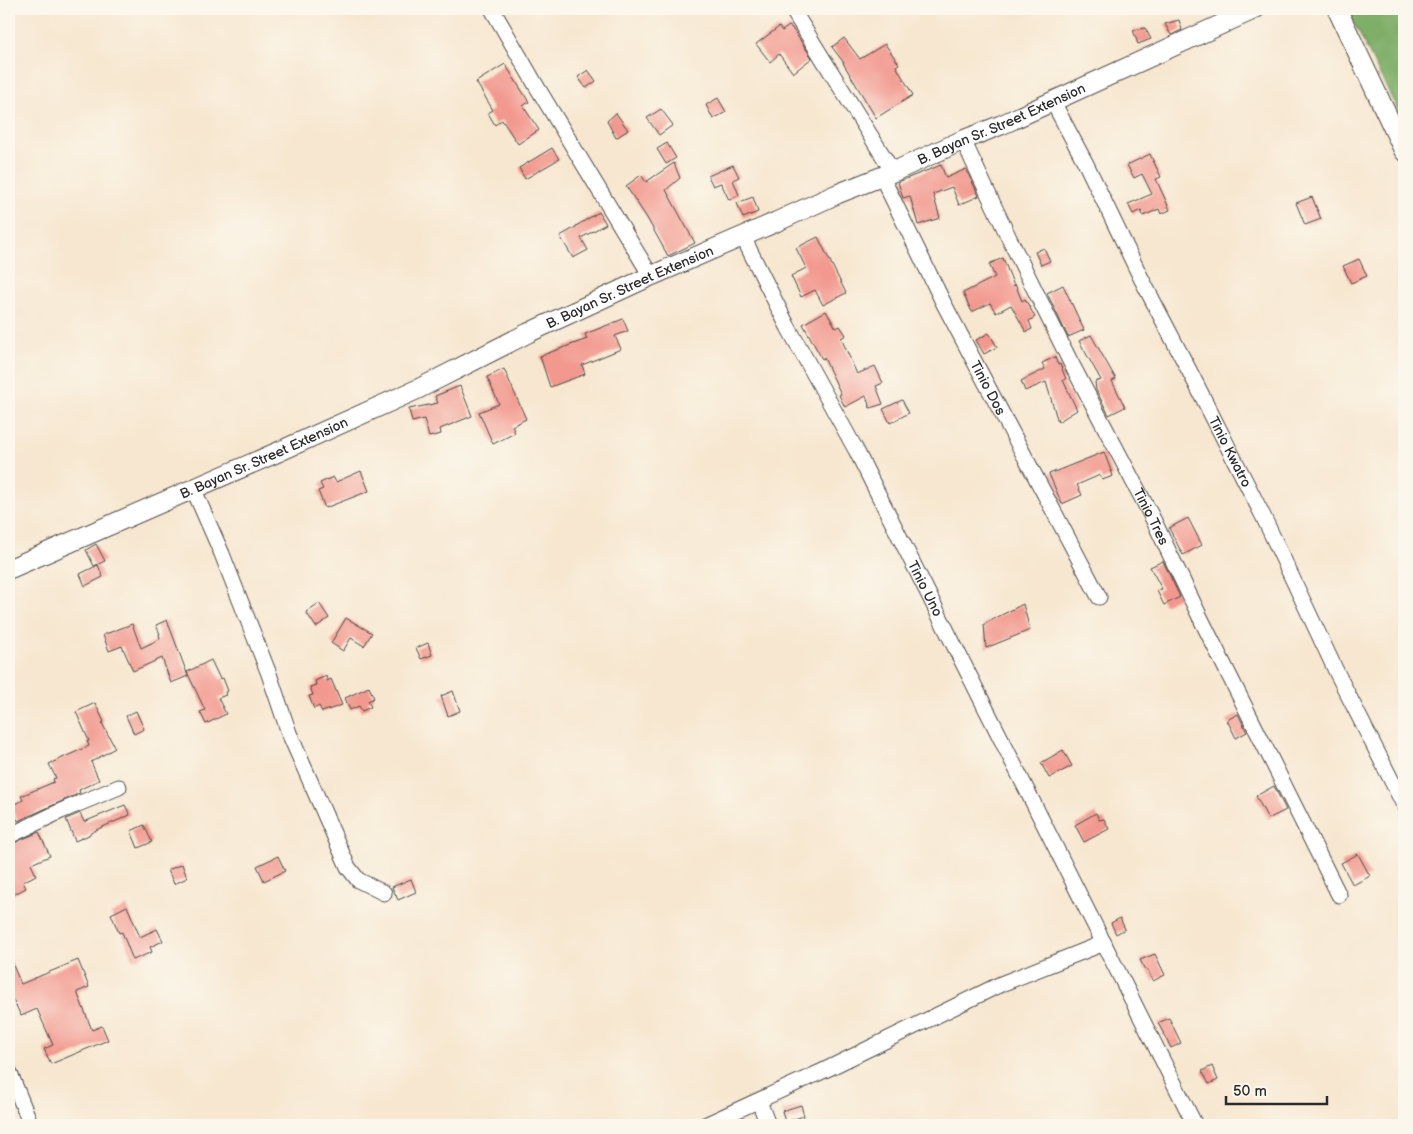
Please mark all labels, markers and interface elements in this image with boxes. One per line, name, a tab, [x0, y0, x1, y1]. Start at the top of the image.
street label: B. Bayan Sr. Street Extension	[915, 79, 1088, 168]
street label: B. Bayan Sr. Street Extension	[543, 242, 716, 332]
street label: Tinio Dos	[967, 358, 1010, 418]
street label: B. Bayan Sr. Street Extension	[177, 413, 350, 502]
street label: Tinio Kwatro	[1205, 413, 1255, 490]
street label: Tinio Tres	[1130, 485, 1173, 548]
street label: Tinio Uno	[904, 558, 947, 619]
scale bar	[1226, 1074, 1327, 1106]
text: 50 m	[1233, 1082, 1267, 1101]

